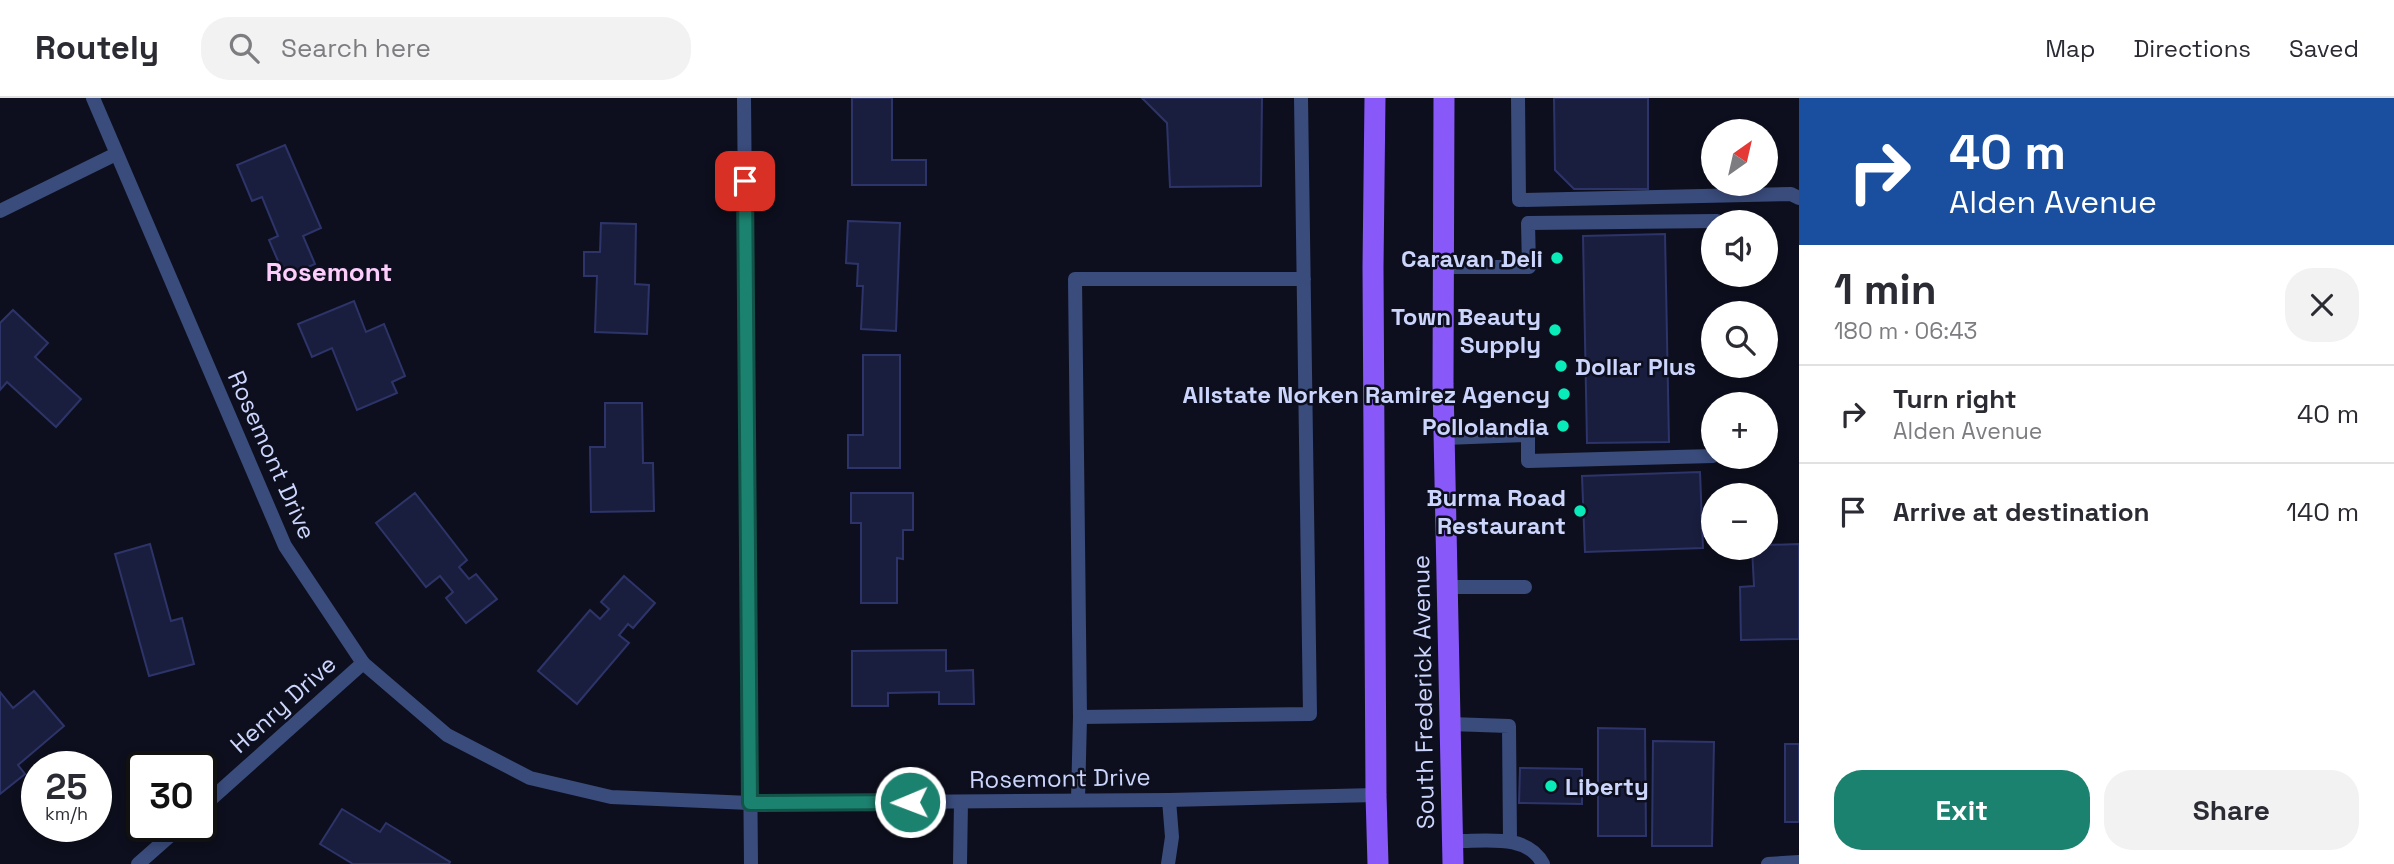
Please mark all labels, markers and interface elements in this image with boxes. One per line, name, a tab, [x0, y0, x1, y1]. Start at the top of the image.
search box	[201, 17, 691, 80]
text: Routely	[35, 27, 159, 69]
icon: search	[225, 29, 263, 67]
text: Search here	[281, 31, 431, 65]
text: Map	[2045, 33, 2095, 64]
text: Directions	[2133, 33, 2251, 64]
text: Saved	[2289, 33, 2359, 64]
north arrow	[1701, 119, 1778, 196]
map controls	[1701, 119, 1778, 560]
text: 40 m	[1949, 121, 2066, 183]
icon: right	[1834, 126, 1925, 217]
pin	[715, 151, 775, 211]
icon: arrive	[726, 162, 764, 200]
text: Alden Avenue	[1949, 182, 2157, 222]
button: sound	[1701, 210, 1778, 287]
place label: Caravan Deli	[1401, 243, 1543, 274]
marker: Caravan Deli	[1549, 250, 1565, 266]
district label: Rosemont	[266, 255, 392, 289]
text: 1 min	[1834, 263, 1937, 316]
button: close	[2285, 268, 2359, 342]
place label: Town Beauty Supply	[1391, 301, 1541, 360]
button: search	[1701, 301, 1778, 378]
text: 180 m · 06:43	[1834, 316, 1977, 346]
marker: Town Beauty Supply	[1547, 322, 1563, 338]
place label: Dollar Plus	[1575, 351, 1696, 382]
marker: Dollar Plus	[1553, 358, 1569, 374]
street label: Rosemont Drive	[221, 366, 323, 544]
place label: Allstate Norken Ramirez Agency	[1183, 379, 1550, 410]
text: Turn right	[1893, 382, 2017, 416]
marker: Allstate Norken Ramirez Agency	[1556, 386, 1572, 402]
button: +	[1701, 392, 1778, 469]
icon: right	[1834, 395, 1872, 433]
text: 40 m	[2297, 397, 2359, 431]
place label: Pollolandia	[1422, 411, 1549, 442]
text: Alden Avenue	[1893, 416, 2043, 446]
marker: Pollolandia	[1555, 418, 1571, 434]
place label: Burma Road Restaurant	[1427, 482, 1566, 541]
button: −	[1701, 483, 1778, 560]
icon: arrive	[1834, 493, 1872, 531]
text: Arrive at destination	[1893, 495, 2150, 529]
text: 140 m	[2286, 495, 2359, 529]
marker: Burma Road Restaurant	[1572, 503, 1588, 519]
street label: South Frederick Avenue	[1405, 555, 1441, 829]
street label: Henry Drive	[224, 648, 342, 760]
speed limit sign: 30	[126, 751, 217, 842]
street label: Rosemont Drive	[969, 761, 1151, 795]
text: 25	[46, 765, 87, 809]
position arrow	[873, 765, 947, 839]
button: Exit	[1834, 770, 2090, 850]
button: Share	[2104, 770, 2359, 850]
place label: Liberty	[1565, 771, 1649, 802]
marker: Liberty	[1543, 778, 1559, 794]
text: km/h	[45, 802, 88, 825]

